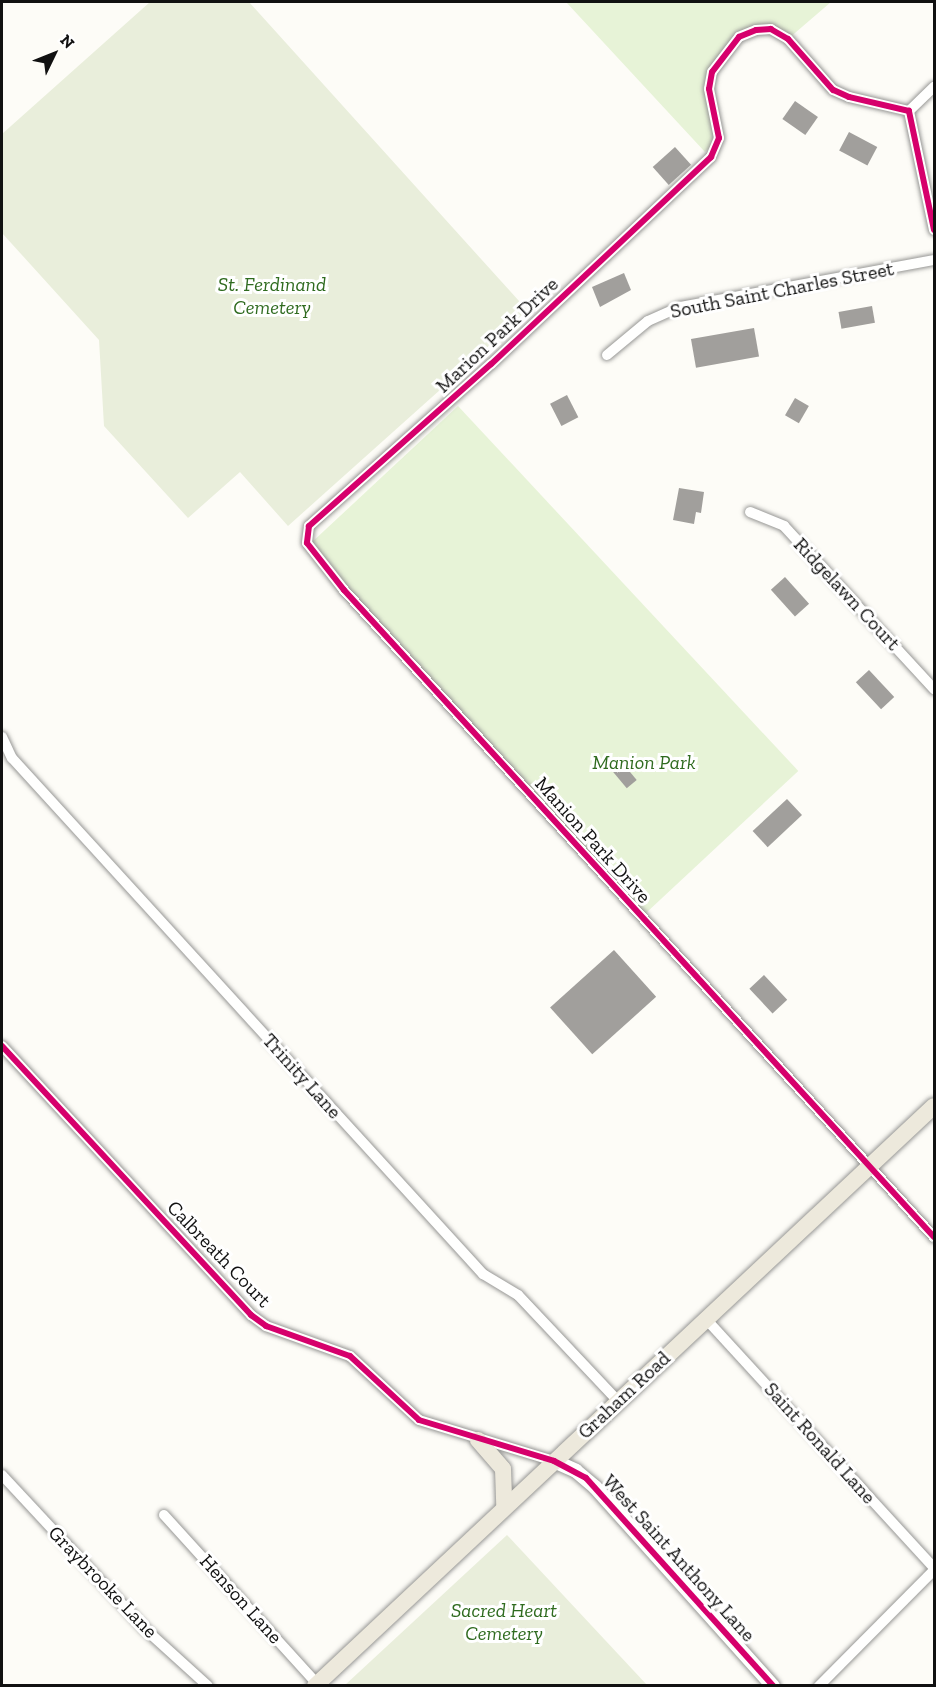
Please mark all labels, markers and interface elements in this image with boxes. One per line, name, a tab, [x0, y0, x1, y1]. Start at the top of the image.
north arrow	[24, 24, 84, 84]
text: N	[56, 30, 79, 52]
street label: South Saint Charles Street	[668, 257, 896, 323]
park label: St. Ferdinand Cemetery	[218, 272, 326, 319]
street label: Marion Park Drive	[431, 272, 563, 398]
street label: Ridgelawn Court	[789, 533, 905, 655]
park label: Manion Park	[592, 750, 696, 774]
street label: Manion Park Drive	[530, 772, 656, 908]
street label: Trinity Lane	[257, 1028, 347, 1124]
street label: Calbreath Court	[162, 1196, 276, 1312]
street label: Graham Road	[573, 1346, 675, 1444]
street label: Saint Ronald Lane	[759, 1377, 881, 1509]
street label: West Saint Anthony Lane	[597, 1469, 761, 1647]
street label: Graybrooke Lane	[43, 1521, 163, 1643]
street label: Henson Lane	[195, 1549, 287, 1649]
park label: Sacred Heart Cemetery	[451, 1599, 557, 1646]

